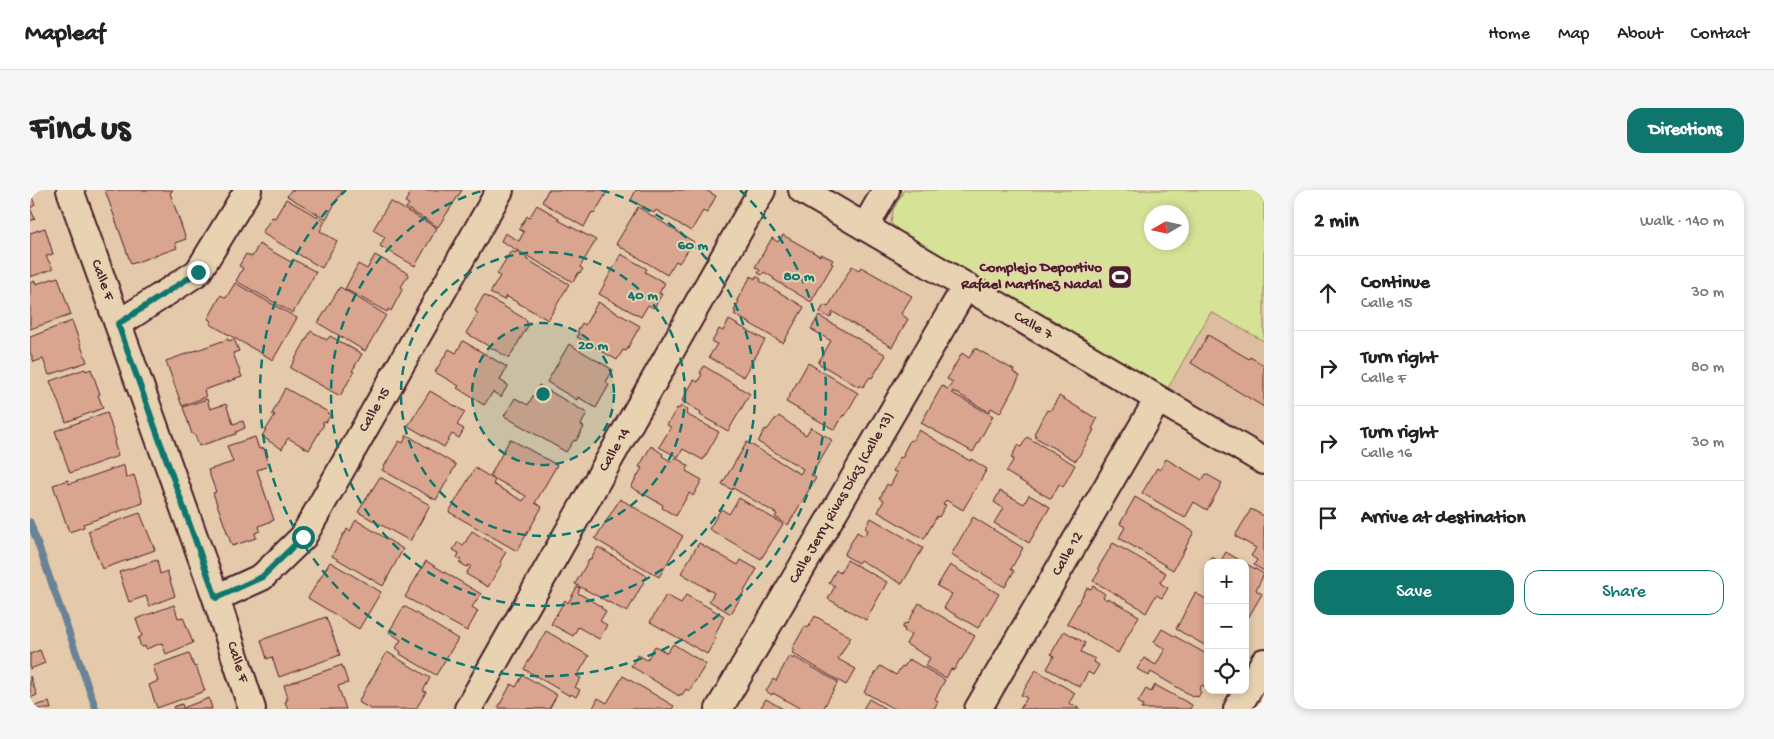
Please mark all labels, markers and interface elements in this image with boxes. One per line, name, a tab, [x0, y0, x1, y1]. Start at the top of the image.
text: Mapleaf	[25, 20, 105, 49]
text: Home	[1488, 24, 1530, 45]
text: Map	[1558, 24, 1589, 45]
text: About	[1617, 24, 1663, 45]
text: Contact	[1691, 24, 1749, 45]
button: Directions	[1627, 108, 1744, 153]
text: Find us	[30, 110, 130, 151]
north arrow	[1144, 205, 1189, 250]
text: 2 min	[1314, 210, 1359, 235]
text: Walk · 140 m	[1640, 213, 1724, 232]
text: 60 m	[678, 237, 709, 255]
street label: Calle F	[86, 257, 118, 304]
place label: Complejo Deportivo Rafael Martínez Nadal	[960, 259, 1103, 294]
route end	[187, 261, 210, 284]
sports icon: Complejo Deportivo Rafael Martínez Nadal	[1107, 264, 1133, 290]
text: 80 m	[784, 268, 815, 286]
text: Continue	[1361, 272, 1430, 295]
icon: ahead	[1314, 279, 1342, 307]
text: 30 m	[1691, 284, 1724, 303]
text: 40 m	[627, 287, 658, 305]
text: Calle 15	[1361, 295, 1413, 314]
street label: Calle 7	[1010, 308, 1057, 345]
text: 20 m	[578, 337, 608, 355]
text: Turn right	[1361, 347, 1437, 370]
icon: right	[1314, 354, 1342, 382]
text: 80 m	[1691, 359, 1724, 378]
text: Calle F	[1361, 370, 1406, 389]
street label: Calle 15	[355, 384, 395, 435]
centre of rings	[534, 385, 552, 403]
street label: Calle Jerry Rivas Díaz (Calle 13)	[785, 409, 899, 587]
text: Turn right	[1361, 422, 1437, 445]
street label: Calle 14	[595, 425, 635, 475]
icon: right	[1314, 429, 1342, 457]
text: 30 m	[1691, 434, 1724, 453]
text: Calle 16	[1361, 445, 1412, 464]
icon: arrive	[1314, 504, 1342, 532]
text: Arrive at destination	[1361, 507, 1525, 530]
route start	[292, 526, 315, 549]
street label: Calle 12	[1048, 529, 1088, 579]
map controls	[1204, 559, 1249, 694]
button: +	[1204, 559, 1249, 604]
button: Save	[1314, 570, 1514, 615]
button: Share	[1524, 570, 1724, 615]
button: −	[1204, 604, 1249, 649]
street label: Calle F	[222, 639, 252, 686]
button: locate	[1204, 649, 1249, 694]

